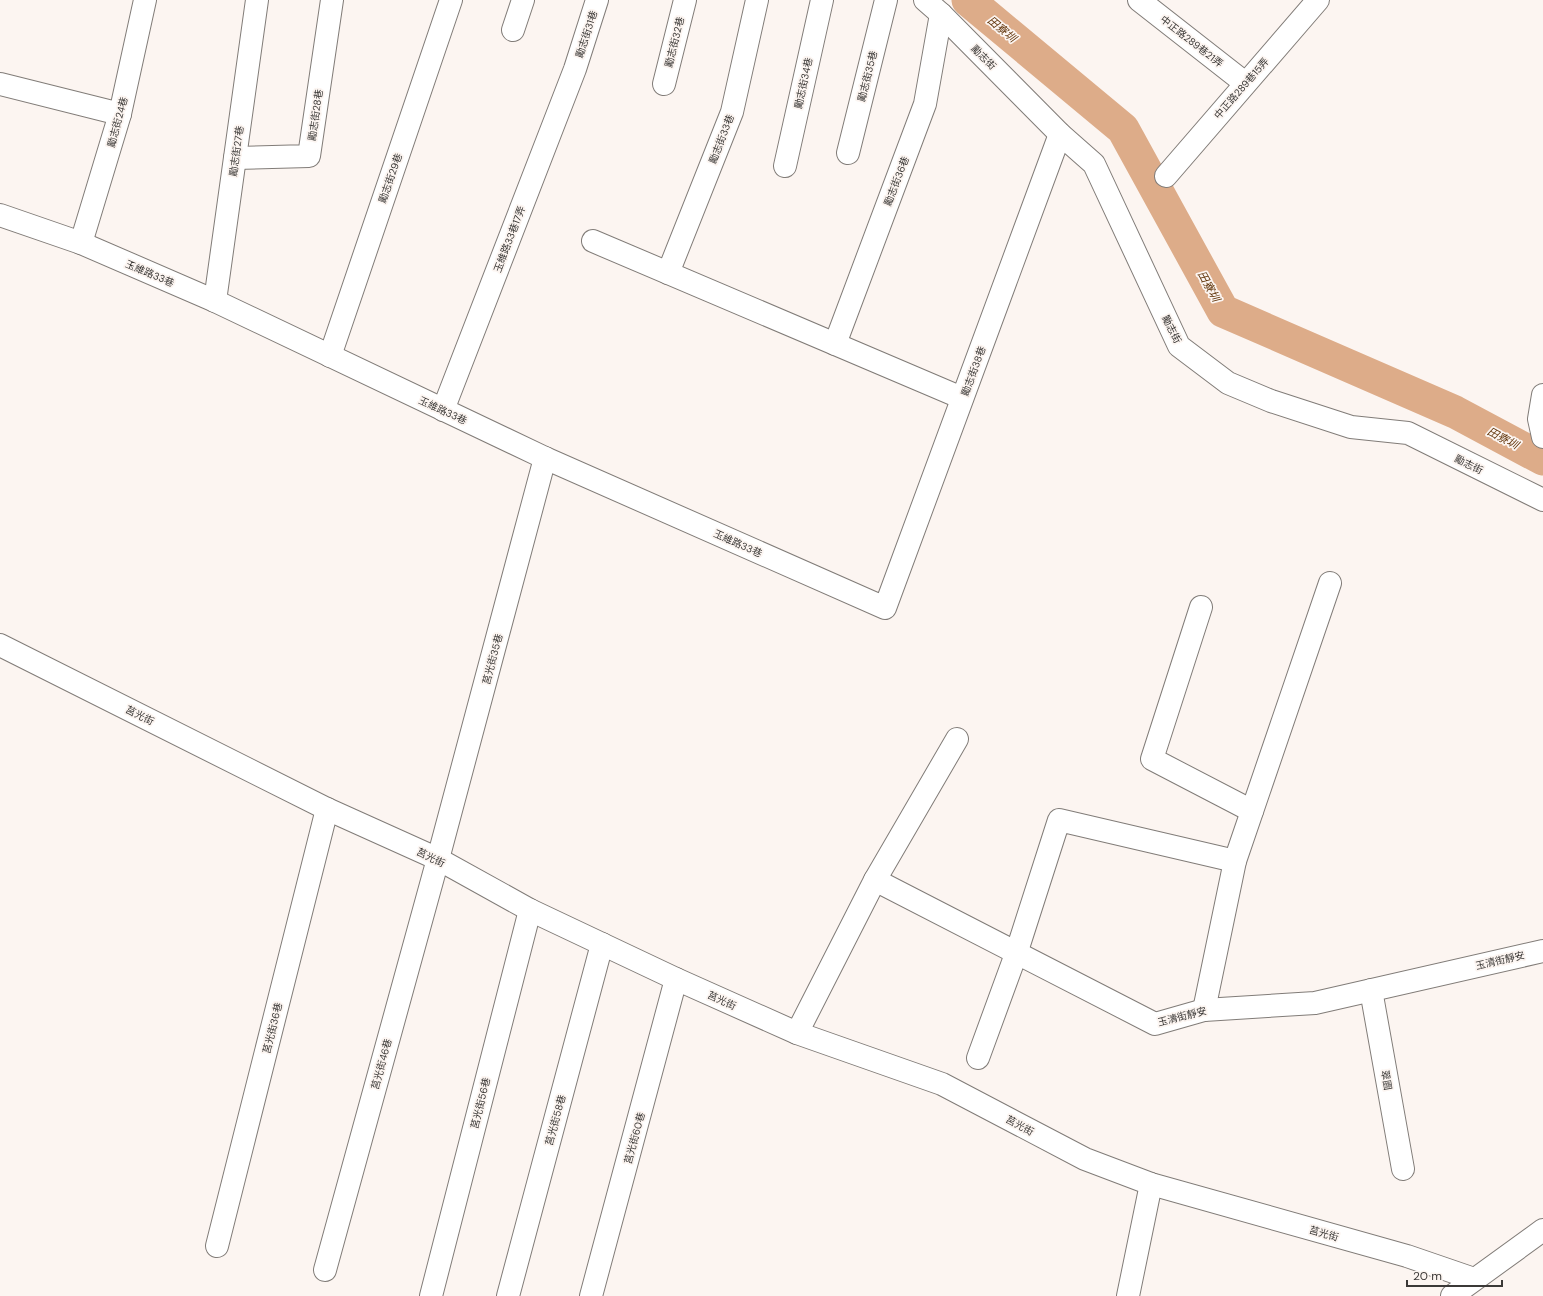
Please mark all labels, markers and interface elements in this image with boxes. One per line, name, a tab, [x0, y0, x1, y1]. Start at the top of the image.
street label: 勵志街31巷	[573, 9, 600, 59]
water label: 田寮圳	[985, 13, 1021, 46]
street label: 中正路289巷21弄	[1158, 13, 1226, 70]
street label: 勵志街32巷	[662, 15, 687, 69]
street label: 勵志街	[968, 42, 999, 73]
street label: 勵志街35巷	[855, 49, 880, 103]
street label: 中正路289巷15弄	[1211, 55, 1272, 122]
street label: 勵志街34巷	[792, 56, 815, 110]
street label: 勵志街28巷	[305, 89, 326, 142]
street label: 勵志街24巷	[105, 95, 130, 149]
street label: 勵志街33巷	[706, 113, 737, 166]
street label: 勵志街27巷	[227, 125, 246, 177]
street label: 勵志街29巷	[376, 151, 405, 205]
street label: 勵志街36巷	[881, 154, 912, 208]
street label: 玉維路33巷17弄	[491, 204, 528, 274]
street label: 玉維路33巷	[123, 257, 176, 290]
water label: 田寮圳	[1195, 268, 1224, 306]
street label: 勵志街	[1159, 313, 1184, 346]
street label: 勵志街38巷	[958, 345, 988, 398]
street label: 玉維路33巷	[417, 394, 469, 427]
water label: 田寮圳	[1485, 424, 1523, 453]
street label: 勵志街	[1452, 452, 1485, 477]
street label: 玉維路33巷	[711, 527, 764, 560]
street label: 莒光街35巷	[479, 632, 505, 686]
street label: 莒光街	[123, 703, 156, 728]
street label: 莒光街	[414, 845, 447, 870]
street label: 玉清街靜安	[1474, 949, 1526, 972]
street label: 莒光街	[705, 988, 738, 1012]
street label: 莒光街36巷	[260, 1001, 285, 1055]
street label: 玉清街靜安	[1156, 1004, 1208, 1029]
street label: 莒光街46巷	[368, 1037, 395, 1091]
street label: 翠園	[1378, 1069, 1395, 1091]
street label: 莒光街56巷	[468, 1076, 493, 1130]
street label: 莒光街58巷	[542, 1093, 569, 1147]
street label: 莒光街60巷	[621, 1111, 648, 1165]
street label: 莒光街	[1003, 1113, 1036, 1138]
street label: 莒光街	[1308, 1223, 1340, 1244]
scale bar	[1407, 1262, 1502, 1288]
text: 20 m	[1413, 1268, 1442, 1284]

